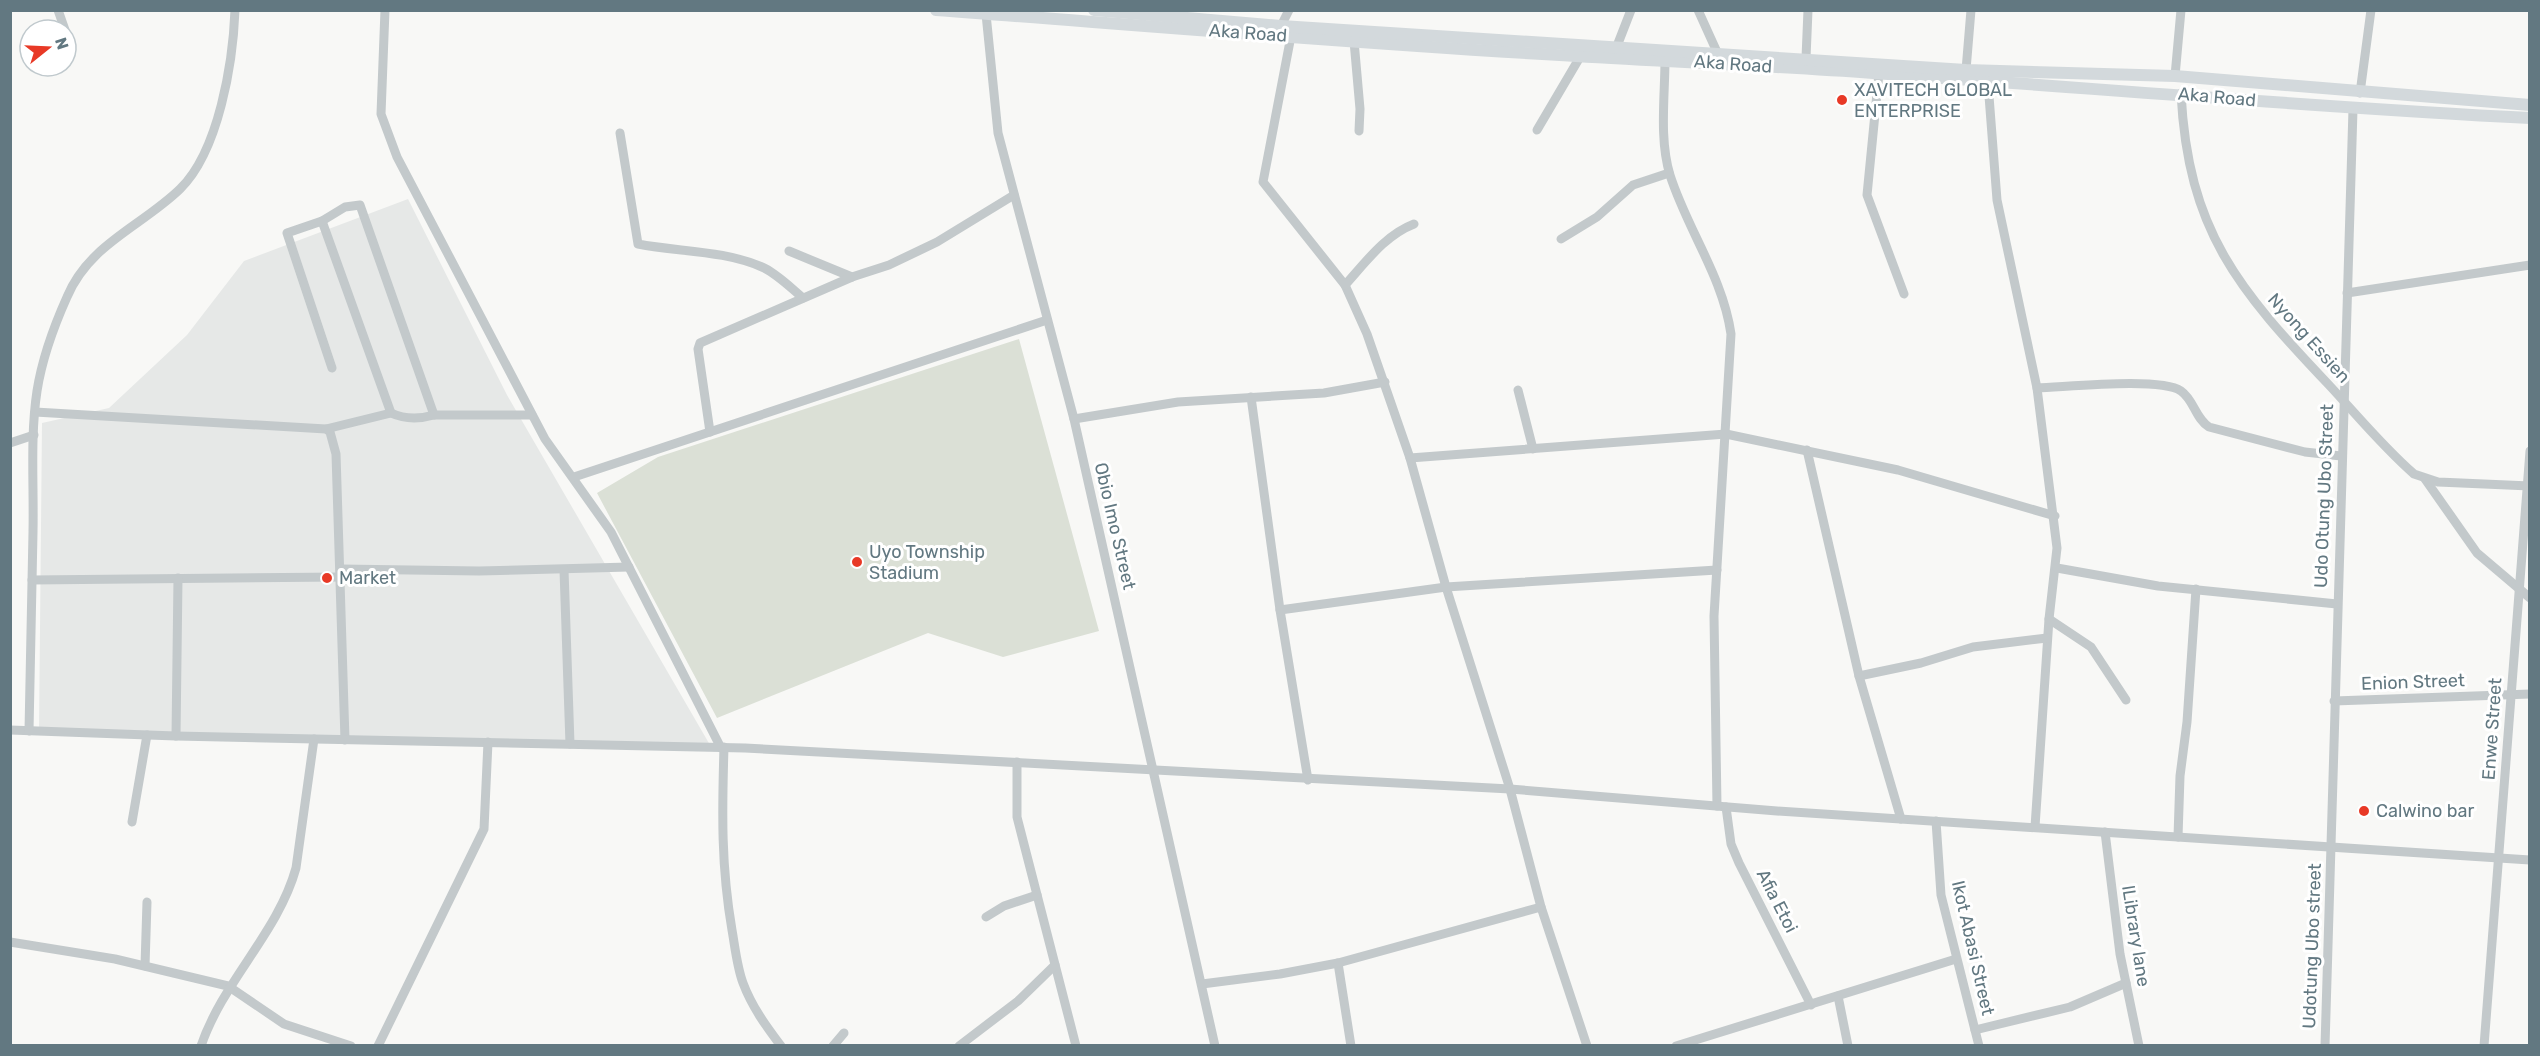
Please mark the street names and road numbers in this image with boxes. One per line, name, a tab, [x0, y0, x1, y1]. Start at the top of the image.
street label: Aka Road	[1208, 19, 1288, 47]
street label: Aka Road	[1693, 50, 1773, 78]
street label: Aka Road	[2177, 83, 2257, 111]
street label: Nyong Essien	[2263, 289, 2355, 387]
street label: Udo Otung Ubo Street	[2310, 404, 2338, 588]
street label: Obio Imo Street	[1090, 460, 1140, 592]
street label: Enion Street	[2361, 669, 2465, 695]
street label: Enwe Street	[2477, 677, 2507, 781]
street label: Udotung Ubo street	[2298, 863, 2326, 1029]
street label: Afia Etoi	[1752, 866, 1802, 936]
street label: Ikot Abasi Street	[1947, 878, 1999, 1018]
street label: lLibrary lane	[2117, 884, 2155, 988]

